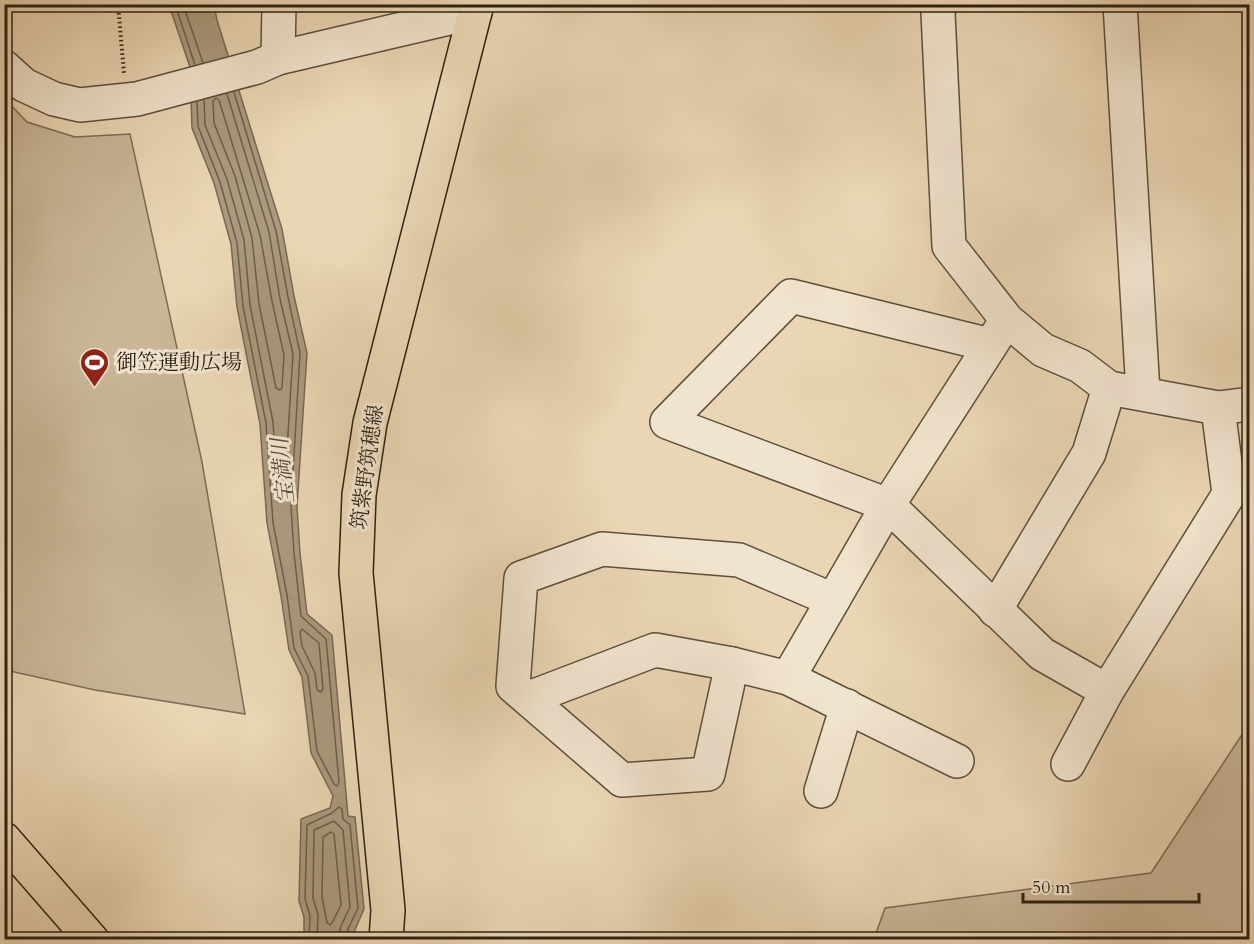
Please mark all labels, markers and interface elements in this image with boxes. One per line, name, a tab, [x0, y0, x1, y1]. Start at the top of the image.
sports icon: 御笠運動広場	[79, 346, 111, 388]
place label: 御笠運動広場	[116, 348, 242, 377]
street label: 筑紫野筑穂線	[344, 403, 391, 531]
water label: 宝満川	[264, 435, 301, 505]
scale bar	[1023, 866, 1198, 904]
text: 50 m	[1032, 875, 1071, 900]

